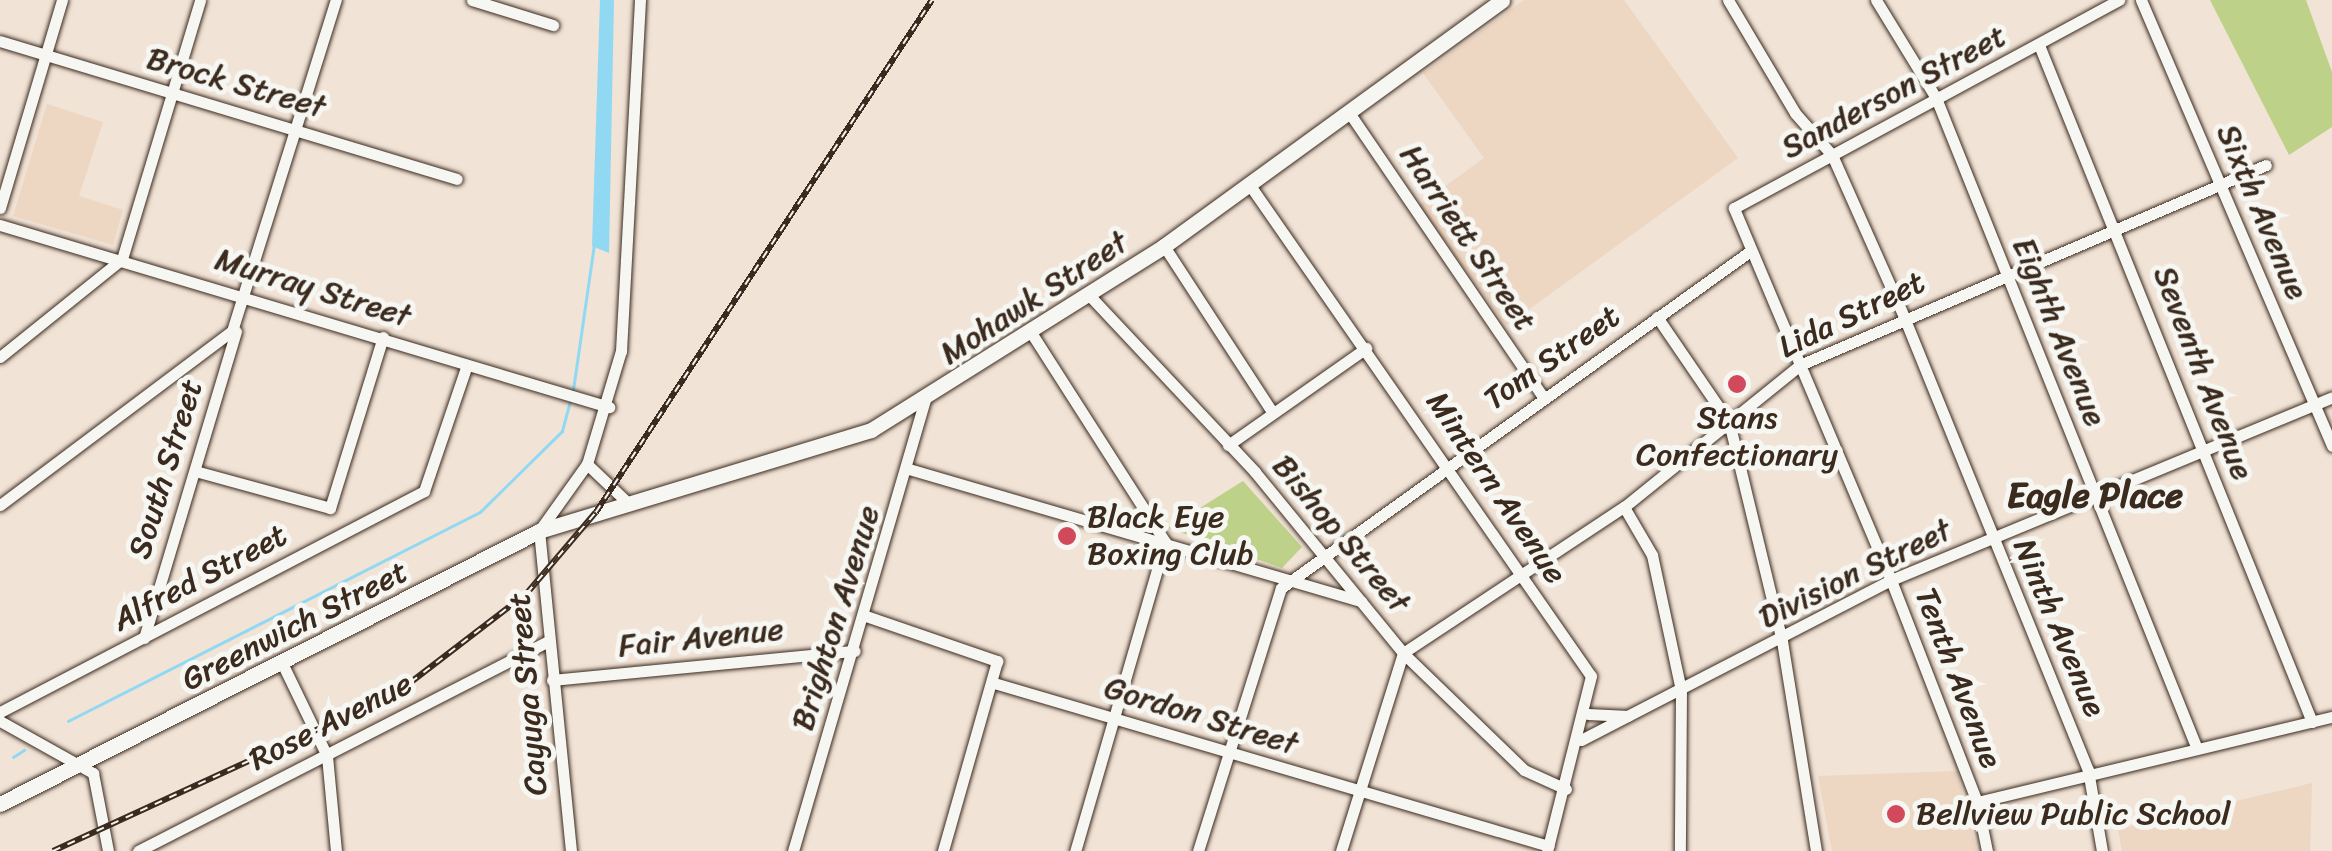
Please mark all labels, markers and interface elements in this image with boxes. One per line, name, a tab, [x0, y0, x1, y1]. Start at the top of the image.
street label: Sanderson Street	[1775, 17, 2013, 167]
street label: Brock Street	[142, 39, 330, 127]
street label: Sixth Avenue	[2208, 119, 2316, 305]
street label: Harriett Street	[1391, 137, 1545, 339]
street label: Mohawk Street	[933, 223, 1135, 373]
street label: Eighth Avenue	[2004, 232, 2114, 432]
street label: Murray Street	[210, 240, 416, 336]
street label: Seventh Avenue	[2145, 261, 2261, 485]
street label: Lida Street	[1773, 263, 1931, 367]
street label: Tom Street	[1477, 297, 1627, 419]
marker: Stans Confectionary	[1726, 373, 1748, 395]
street label: South Street	[121, 375, 211, 563]
street label: Mintern Avenue	[1418, 385, 1574, 591]
place label: Stans Confectionary	[1636, 400, 1838, 475]
street label: Bishop Street	[1264, 447, 1418, 621]
district label: Eagle Place	[2007, 474, 2183, 516]
place label: Black Eye Boxing Club	[1087, 499, 1254, 574]
street label: Brighton Avenue	[784, 501, 888, 735]
street label: Division Street	[1752, 511, 1958, 637]
street label: Alfred Street	[106, 516, 294, 640]
marker: Black Eye Boxing Club	[1056, 525, 1078, 547]
street label: Ninth Avenue	[2004, 533, 2114, 723]
street label: Greenwich Street	[176, 553, 414, 699]
street label: Tenth Avenue	[1906, 583, 2010, 773]
street label: Cayuga Street	[500, 591, 556, 797]
street label: Fair Avenue	[616, 610, 786, 666]
street label: Rose Avenue	[243, 665, 419, 779]
street label: Gordon Street	[1099, 668, 1303, 764]
place label: Bellview Public School	[1916, 795, 2231, 833]
marker: Bellview Public School	[1885, 803, 1907, 825]

